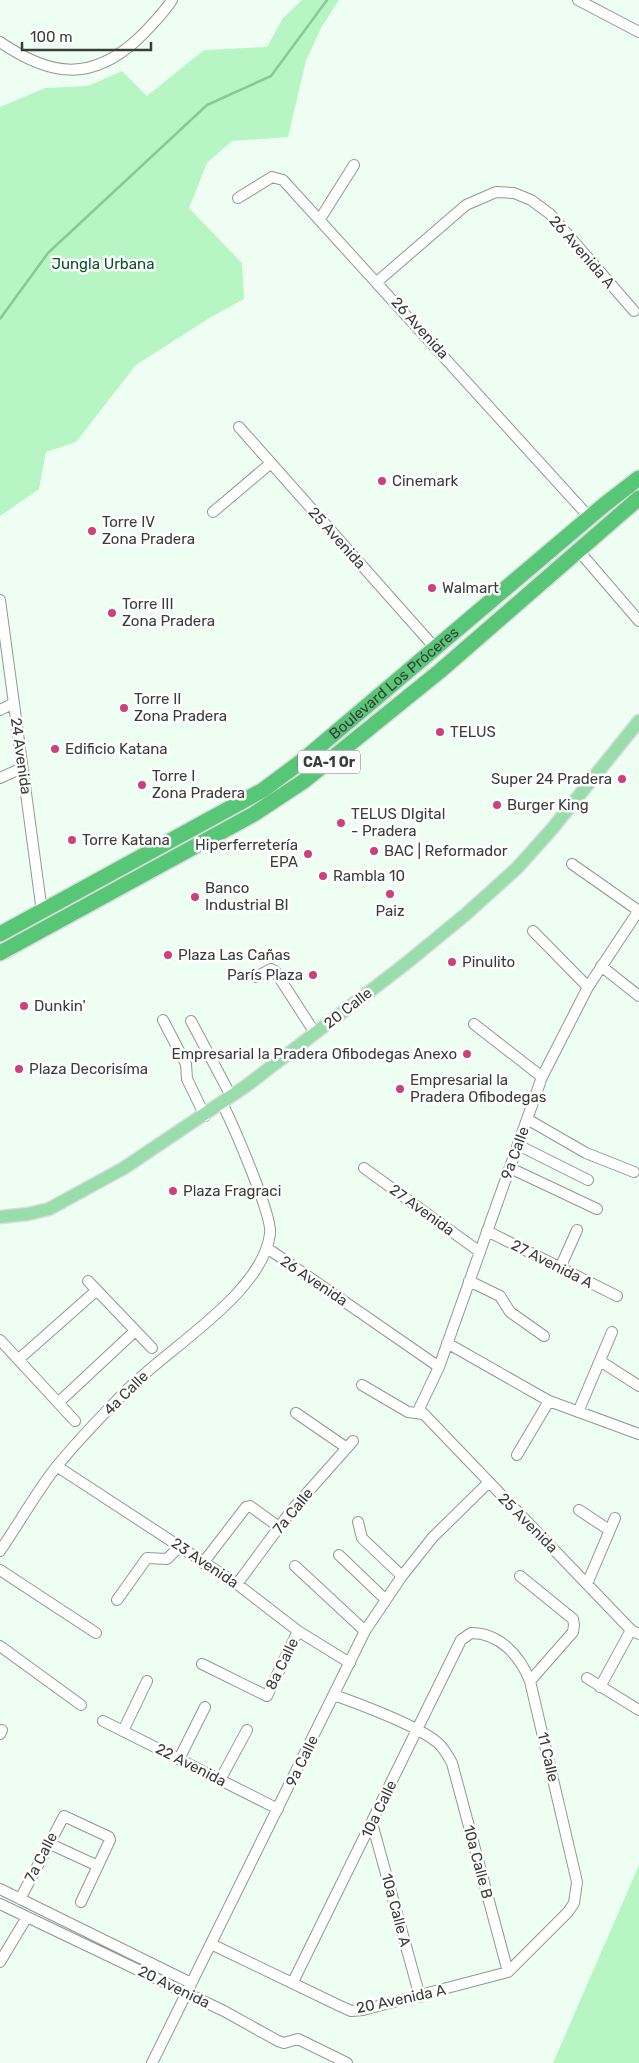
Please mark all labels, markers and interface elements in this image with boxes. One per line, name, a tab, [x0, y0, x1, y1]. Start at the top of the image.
scale bar	[22, 20, 151, 52]
text: 100 m	[30, 28, 72, 46]
street label: 26 Avenida A	[546, 212, 618, 292]
park label: Jungla Urbana	[52, 255, 154, 273]
street label: 26 Avenida	[388, 293, 452, 363]
place label: Cinemark	[392, 472, 458, 490]
marker: Cinemark	[376, 475, 388, 487]
street label: 25 Avenida	[305, 503, 369, 573]
place label: Torre IV Zona Pradera	[102, 513, 195, 548]
marker: Torre IV Zona Pradera	[86, 525, 98, 537]
place label: Walmart	[442, 579, 499, 597]
marker: Walmart	[426, 582, 438, 594]
place label: Torre III Zona Pradera	[122, 595, 215, 630]
marker: Torre III Zona Pradera	[106, 607, 118, 619]
street label: Boulevard Los Próceres	[325, 623, 463, 743]
place label: Torre II Zona Pradera	[134, 690, 227, 725]
marker: Torre II Zona Pradera	[118, 702, 130, 714]
street label: 24 Avenida	[7, 717, 35, 795]
place label: TELUS	[450, 723, 496, 741]
marker: TELUS	[434, 726, 446, 738]
place label: Edificio Katana	[65, 740, 168, 758]
marker: Edificio Katana	[49, 743, 61, 755]
road number: CA-1 Or	[298, 750, 360, 774]
place label: Torre I Zona Pradera	[152, 767, 245, 802]
place label: Super 24 Pradera	[491, 770, 612, 788]
marker: Super 24 Pradera	[616, 773, 628, 785]
marker: Torre I Zona Pradera	[136, 779, 148, 791]
place label: Burger King	[507, 796, 589, 814]
marker: Burger King	[491, 799, 503, 811]
place label: TELUS DIgital - Pradera	[351, 805, 445, 840]
marker: TELUS DIgital - Pradera	[335, 817, 347, 829]
place label: Torre Katana	[82, 831, 170, 849]
marker: Torre Katana	[66, 834, 78, 846]
place label: Hiperferretería EPA	[195, 836, 298, 871]
place label: BAC | Reformador	[384, 842, 508, 860]
marker: BAC | Reformador	[368, 845, 380, 857]
marker: Hiperferretería EPA	[302, 848, 314, 860]
place label: Rambla 10	[333, 867, 405, 885]
marker: Rambla 10	[317, 870, 329, 882]
place label: Banco Industrial BI	[205, 879, 289, 914]
marker: Paiz	[384, 888, 396, 900]
marker: Banco Industrial BI	[189, 891, 201, 903]
place label: Paiz	[375, 902, 405, 920]
place label: Plaza Las Cañas	[178, 946, 291, 964]
marker: Plaza Las Cañas	[162, 949, 174, 961]
place label: Pinulito	[462, 953, 515, 971]
marker: Pinulito	[446, 956, 458, 968]
place label: París Plaza	[227, 966, 303, 984]
marker: París Plaza	[307, 969, 319, 981]
street label: 20 Calle	[320, 984, 376, 1032]
place label: Dunkin'	[34, 997, 86, 1015]
marker: Dunkin'	[18, 1000, 30, 1012]
place label: Empresarial la Pradera Ofibodegas Anexo	[172, 1045, 457, 1063]
marker: Empresarial la Pradera Ofibodegas Anexo	[461, 1048, 473, 1060]
place label: Plaza Decorisíma	[29, 1060, 148, 1078]
marker: Plaza Decorisíma	[13, 1063, 25, 1075]
place label: Empresarial la Pradera Ofibodegas	[410, 1071, 547, 1106]
marker: Empresarial la Pradera Ofibodegas	[394, 1083, 406, 1095]
street label: 9a Calle	[497, 1124, 533, 1182]
street label: 27 Avenida	[386, 1180, 458, 1240]
place label: Plaza Fragraci	[183, 1182, 281, 1200]
marker: Plaza Fragraci	[167, 1185, 179, 1197]
street label: 27 Avenida A	[508, 1236, 596, 1292]
street label: 26 Avenida	[277, 1252, 351, 1310]
street label: 4a Calle	[100, 1367, 152, 1419]
street label: 7a Calle	[269, 1484, 317, 1538]
street label: 25 Avenida	[494, 1489, 562, 1557]
street label: 23 Avenida	[168, 1534, 242, 1592]
street label: 8a Calle	[262, 1635, 302, 1693]
street label: 11 Calle	[534, 1730, 562, 1784]
street label: 9a Calle	[282, 1732, 322, 1790]
street label: 22 Avenida	[153, 1740, 229, 1790]
street label: 10a Calle	[357, 1777, 401, 1841]
street label: 10a Calle B	[460, 1823, 496, 1901]
street label: 7a Calle	[21, 1829, 61, 1885]
street label: 10a Calle A	[378, 1871, 414, 1949]
street label: 20 Avenida	[135, 1962, 213, 2012]
street label: 20 Avenida A	[355, 1981, 447, 2017]

